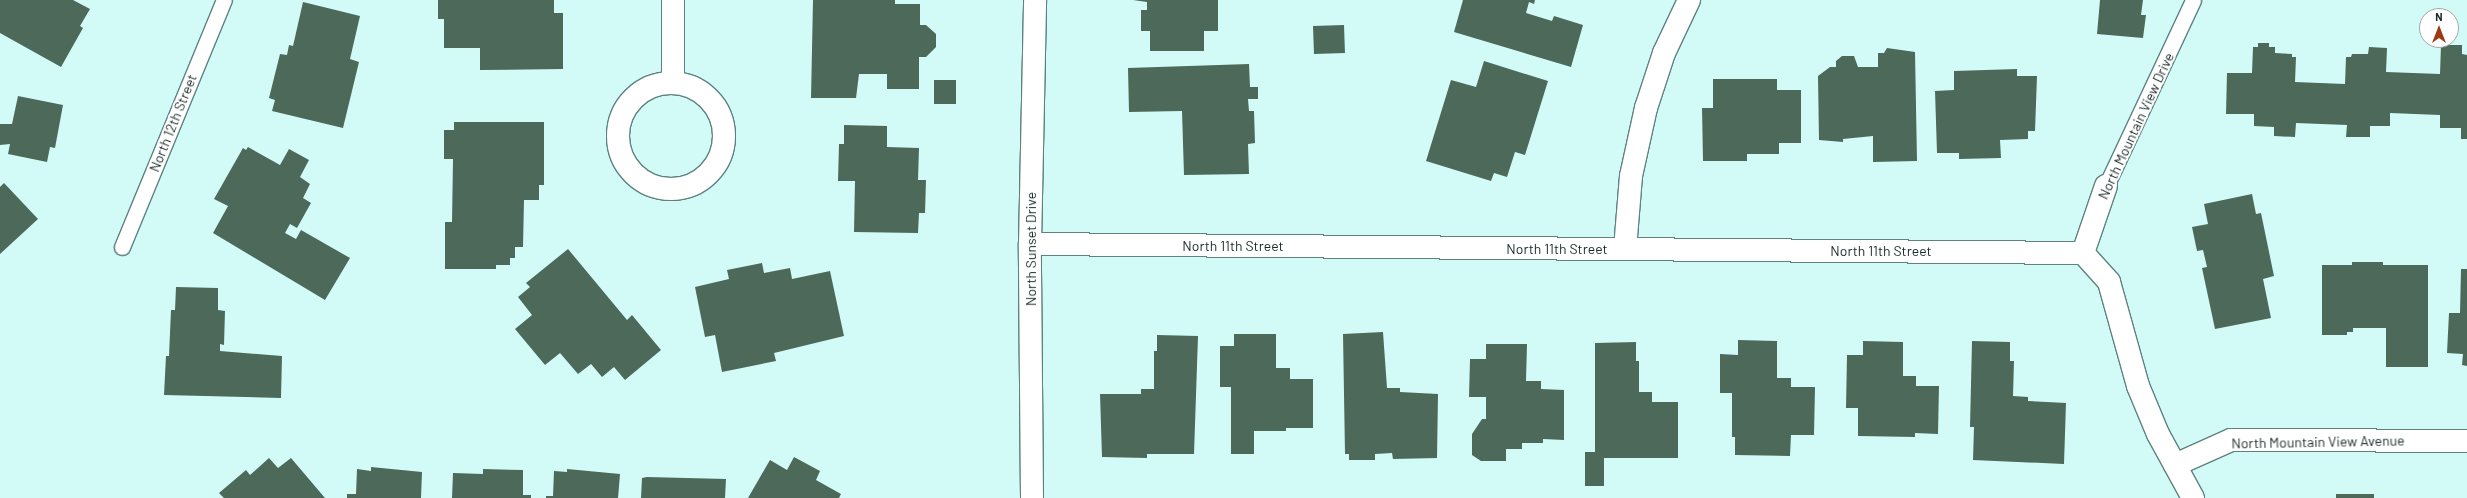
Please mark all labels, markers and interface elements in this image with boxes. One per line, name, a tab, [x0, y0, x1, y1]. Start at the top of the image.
north arrow	[2419, 8, 2459, 48]
text: N	[2435, 10, 2443, 23]
street label: North Mountain View Drive	[2095, 50, 2177, 202]
street label: North 12th Street	[146, 72, 200, 174]
street label: North Sunset Drive	[1023, 192, 1039, 306]
street label: North 11th Street	[1182, 238, 1284, 254]
street label: North 11th Street	[1506, 241, 1608, 257]
street label: North 11th Street	[1830, 243, 1932, 259]
street label: North Mountain View Avenue	[2231, 432, 2405, 452]

